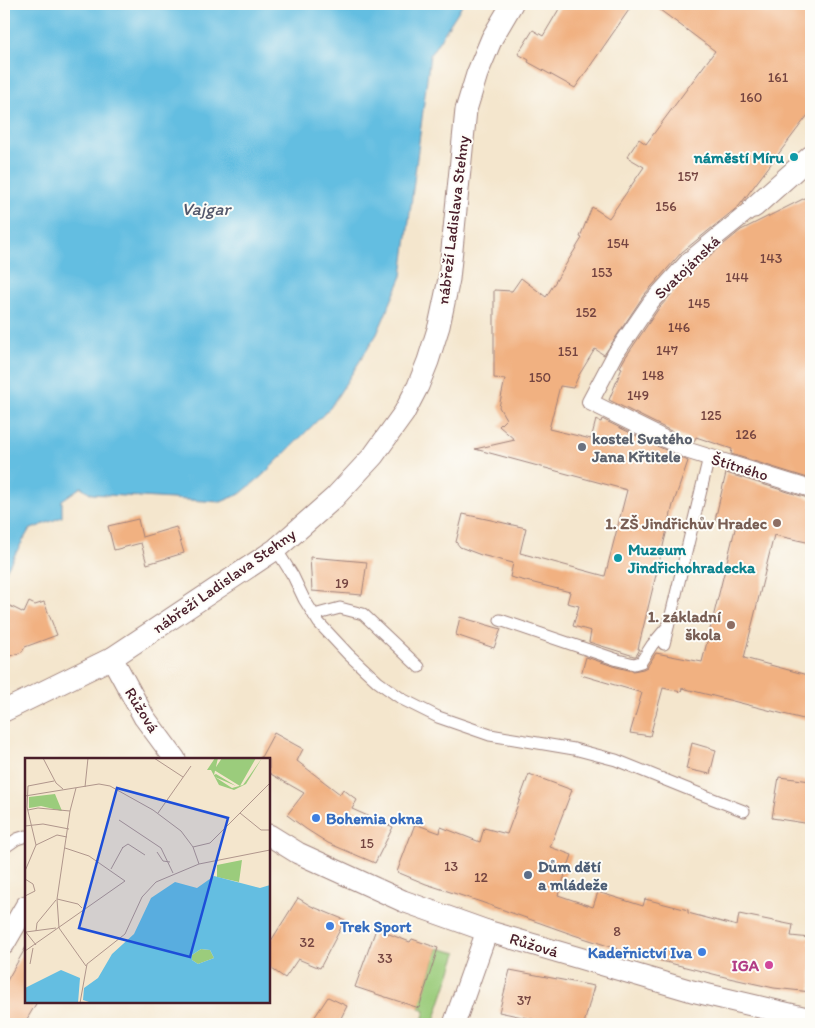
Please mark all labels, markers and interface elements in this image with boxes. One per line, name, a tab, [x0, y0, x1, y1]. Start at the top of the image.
house number: 161	[768, 69, 789, 86]
house number: 160	[740, 89, 762, 106]
street label: nábřeží Ladislava Stehny	[433, 134, 473, 306]
place label: náměstí Míru	[693, 148, 784, 167]
marker: náměstí Míru	[788, 151, 800, 163]
house number: 157	[678, 168, 698, 185]
water label: Vajgar	[182, 198, 232, 220]
house number: 156	[655, 198, 677, 215]
street label: Svatojánská	[650, 231, 724, 303]
house number: 154	[607, 235, 630, 252]
house number: 143	[760, 250, 783, 267]
house number: 153	[591, 264, 613, 281]
house number: 144	[725, 269, 749, 286]
house number: 145	[688, 295, 710, 312]
house number: 152	[575, 304, 597, 321]
house number: 146	[668, 319, 690, 336]
house number: 147	[656, 342, 678, 359]
house number: 151	[558, 343, 579, 360]
house number: 148	[642, 367, 665, 384]
house number: 150	[529, 369, 551, 386]
house number: 149	[627, 387, 649, 404]
house number: 125	[700, 407, 722, 424]
house number: 126	[735, 426, 757, 443]
place label: kostel Svatého Jana Křtitele	[591, 429, 692, 466]
marker: kostel Svatého Jana Křtitele	[576, 441, 588, 453]
street label: Štítného	[709, 449, 771, 485]
place label: 1. ZŠ Jindřichův Hradec	[605, 514, 768, 533]
marker: 1. ZŠ Jindřichův Hradec	[771, 517, 783, 529]
street label: nábřeží Ladislava Stehny	[149, 524, 300, 638]
place label: Muzeum Jindřichohradecka	[627, 540, 756, 577]
marker: Muzeum Jindřichohradecka	[612, 552, 624, 564]
house number: 19	[335, 575, 349, 592]
place label: 1. základní škola	[648, 607, 722, 644]
marker: 1. základní škola	[725, 619, 737, 631]
street label: Růžová	[121, 684, 164, 737]
inset map	[25, 758, 270, 1003]
place label: Bohemia okna	[326, 809, 424, 828]
marker: Bohemia okna	[310, 812, 322, 824]
house number: 15	[360, 835, 374, 852]
place label: Dům dětí a mládeže	[538, 857, 608, 894]
house number: 13	[444, 858, 458, 875]
house number: 12	[474, 869, 489, 886]
marker: Dům dětí a mládeže	[522, 869, 534, 881]
place label: Trek Sport	[339, 917, 412, 937]
marker: Trek Sport	[324, 920, 336, 932]
house number: 8	[613, 923, 621, 940]
street label: Růžová	[507, 929, 561, 962]
house number: 32	[300, 934, 315, 951]
place label: Kadeřnictví Iva	[588, 943, 693, 962]
marker: Kadeřnictví Iva	[696, 946, 708, 958]
house number: 33	[377, 950, 393, 967]
place label: IGA	[732, 956, 760, 975]
marker: IGA	[763, 959, 775, 971]
house number: 37	[517, 992, 531, 1009]

